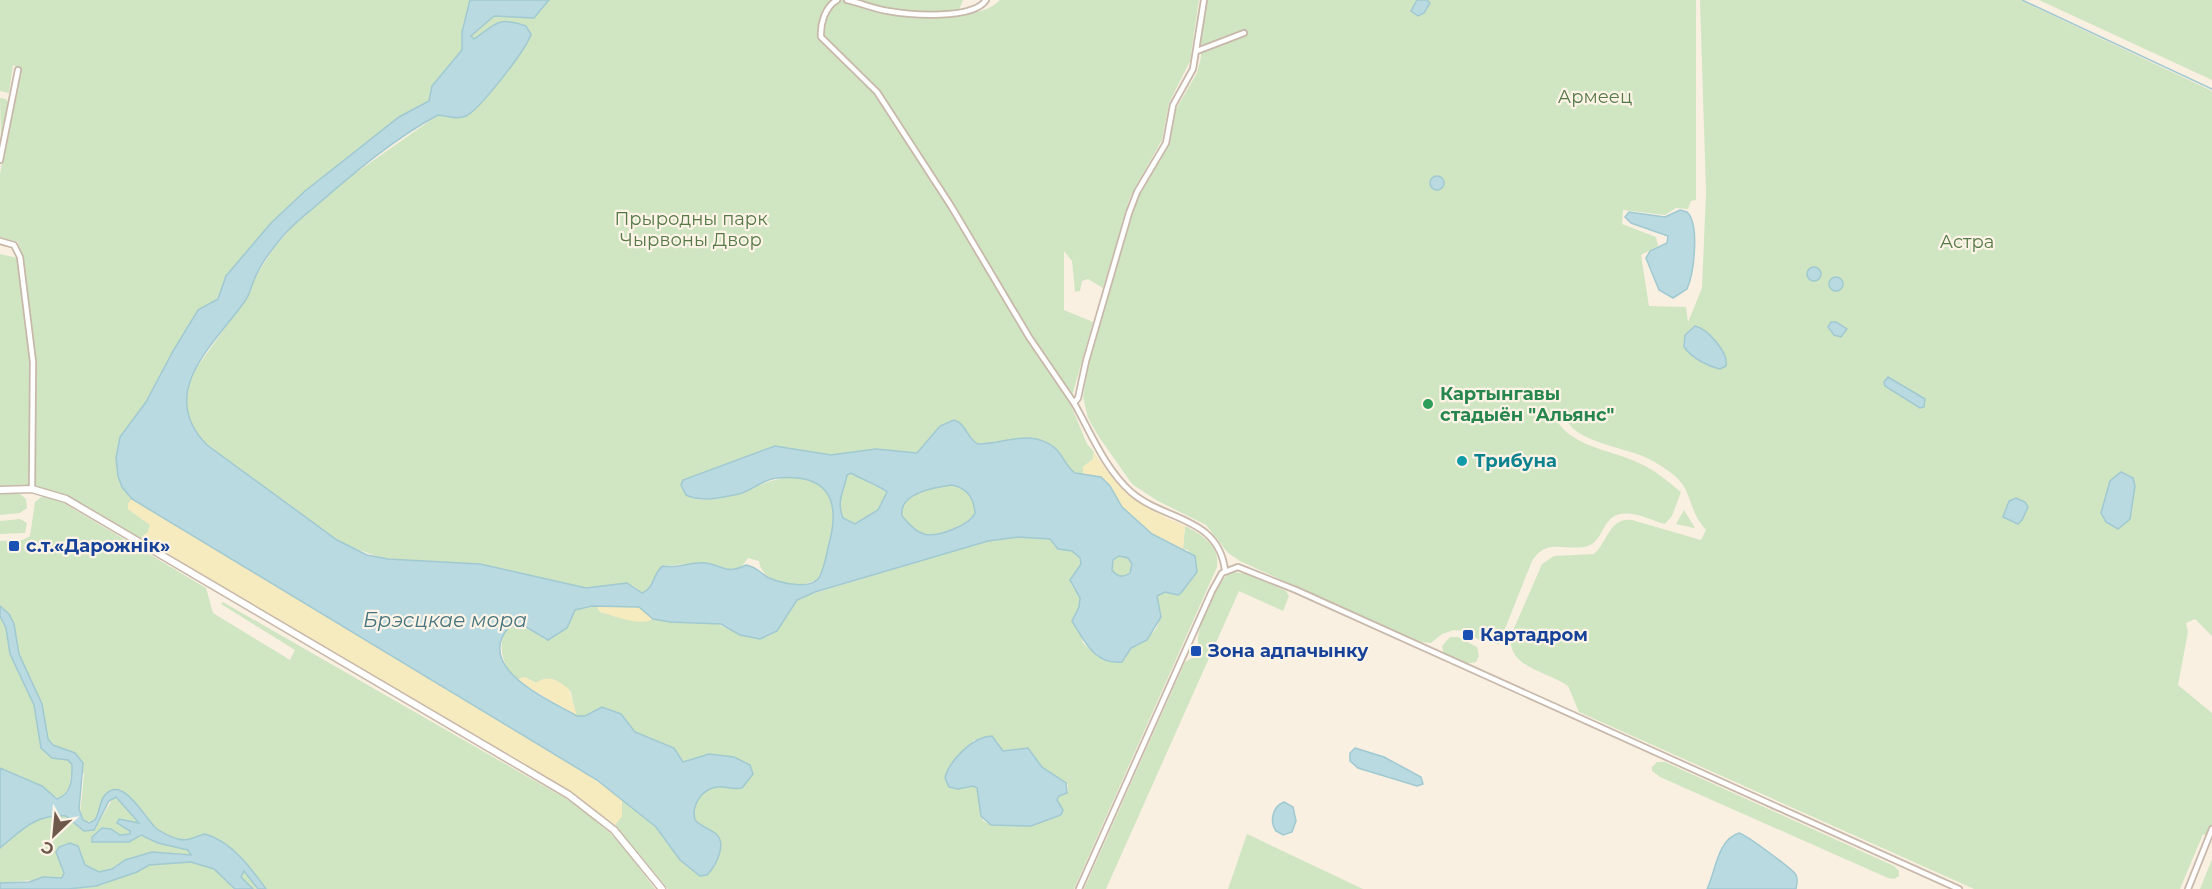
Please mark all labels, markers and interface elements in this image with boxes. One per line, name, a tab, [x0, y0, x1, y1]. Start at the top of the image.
park label: Армеец	[1558, 86, 1632, 108]
park label: Прыродны парк Чырвоны Двор	[614, 208, 768, 251]
park label: Астра	[1940, 231, 1994, 253]
place label: Картынгавы стадыён "Альянс"	[1440, 383, 1614, 426]
marker: Картынгавы стадыён "Альянс"	[1421, 397, 1435, 411]
place label: Трибуна	[1474, 450, 1557, 472]
marker: Трибуна	[1455, 454, 1469, 468]
place label: с.т.«Дарожнік»	[26, 535, 170, 557]
marker: с.т.«Дарожнік»	[7, 539, 21, 553]
water label: Брэсцкае мора	[363, 608, 527, 632]
place label: Картадром	[1480, 624, 1588, 646]
marker: Картадром	[1461, 628, 1475, 642]
place label: Зона адпачынку	[1207, 640, 1369, 662]
marker: Зона адпачынку	[1189, 644, 1203, 658]
north arrow	[24, 805, 84, 865]
text: С	[38, 837, 57, 859]

